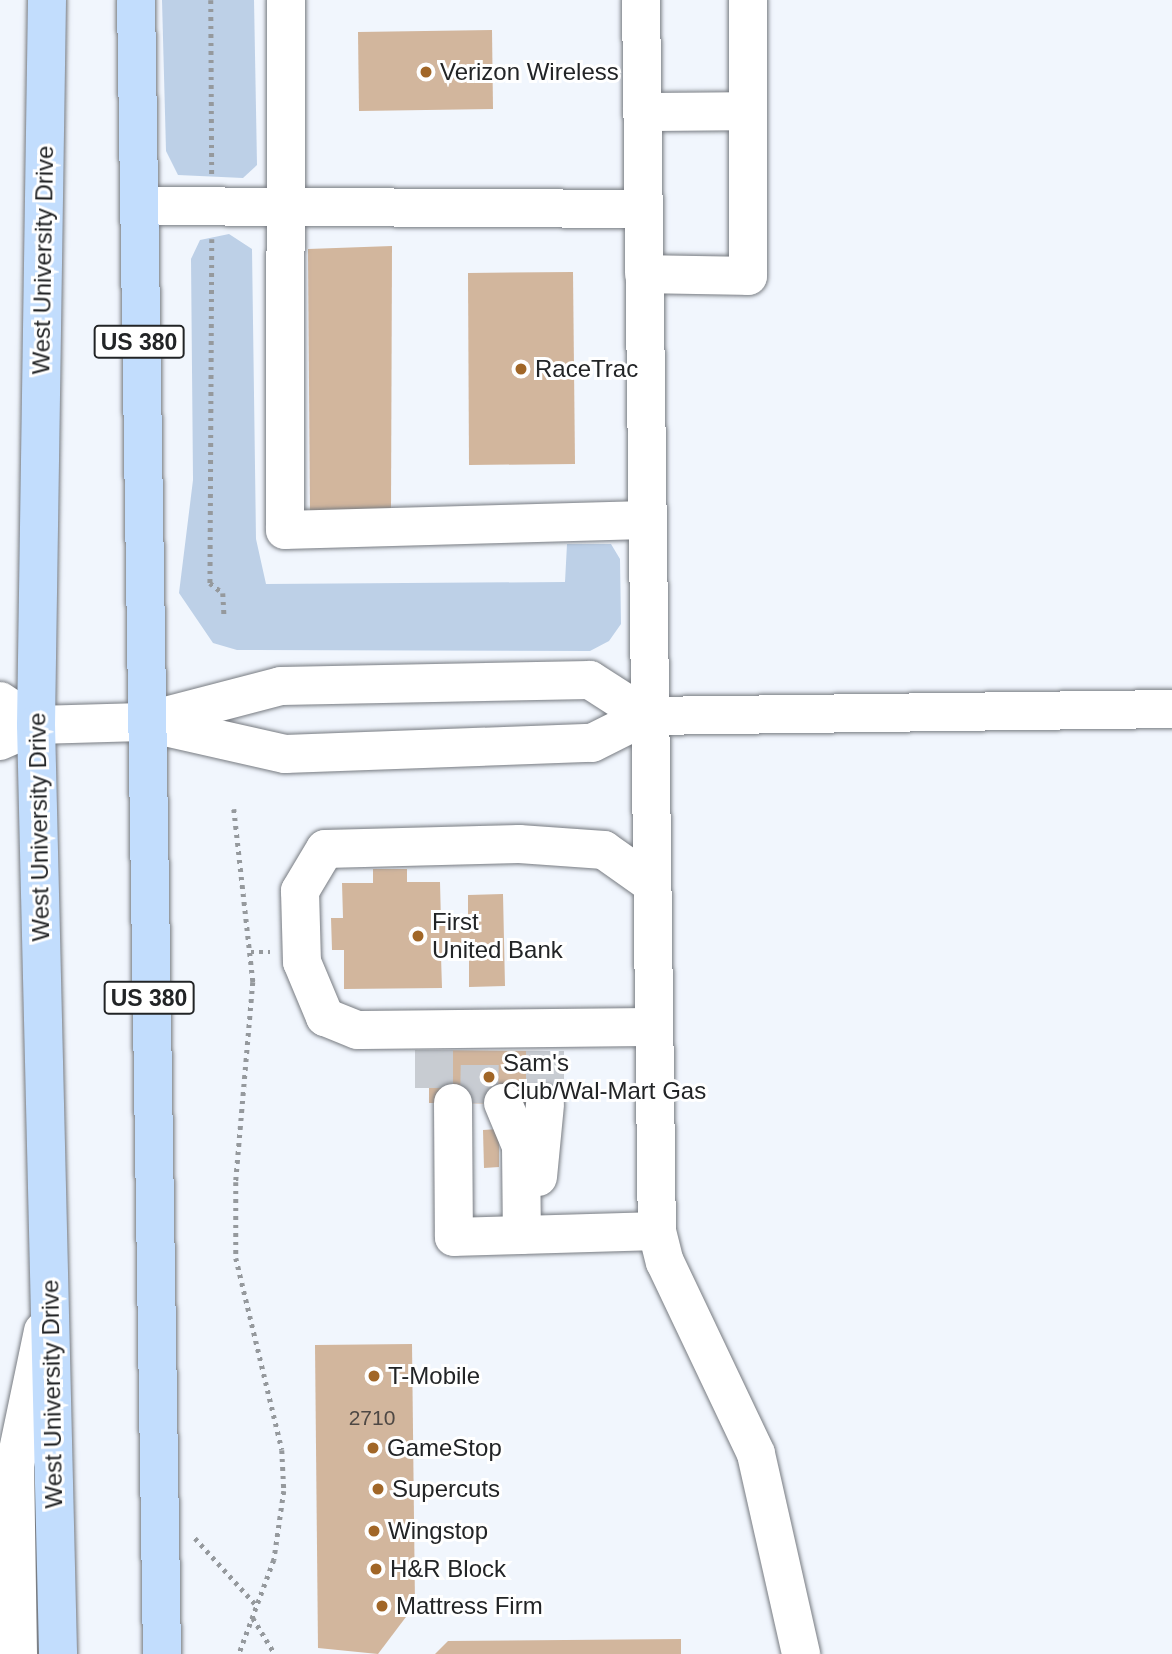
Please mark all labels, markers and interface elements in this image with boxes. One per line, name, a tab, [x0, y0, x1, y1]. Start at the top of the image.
place label: Verizon Wireless	[440, 58, 619, 86]
marker: Verizon Wireless	[418, 64, 434, 80]
street label: West University Drive	[27, 145, 59, 375]
road number: US 380	[94, 322, 184, 362]
place label: RaceTrac	[535, 355, 638, 383]
marker: RaceTrac	[513, 361, 529, 377]
street label: West University Drive	[23, 712, 55, 942]
place label: First United Bank	[432, 908, 563, 964]
marker: First United Bank	[410, 928, 426, 944]
road number: US 380	[104, 979, 194, 1018]
place label: Sam's Club/Wal-Mart Gas	[503, 1049, 706, 1105]
marker: Sam's Club/Wal-Mart Gas	[481, 1069, 497, 1085]
street label: West University Drive	[36, 1279, 68, 1509]
place label: T-Mobile	[388, 1362, 480, 1390]
marker: T-Mobile	[366, 1368, 382, 1384]
house number: 2710	[349, 1405, 395, 1431]
place label: GameStop	[387, 1434, 502, 1462]
marker: GameStop	[365, 1440, 381, 1456]
place label: Supercuts	[392, 1475, 500, 1503]
marker: Supercuts	[370, 1481, 386, 1497]
place label: Wingstop	[388, 1517, 488, 1545]
marker: Wingstop	[366, 1523, 382, 1539]
place label: H&R Block	[390, 1555, 506, 1583]
marker: H&R Block	[368, 1561, 384, 1577]
place label: Mattress Firm	[396, 1592, 543, 1620]
marker: Mattress Firm	[374, 1598, 390, 1614]

